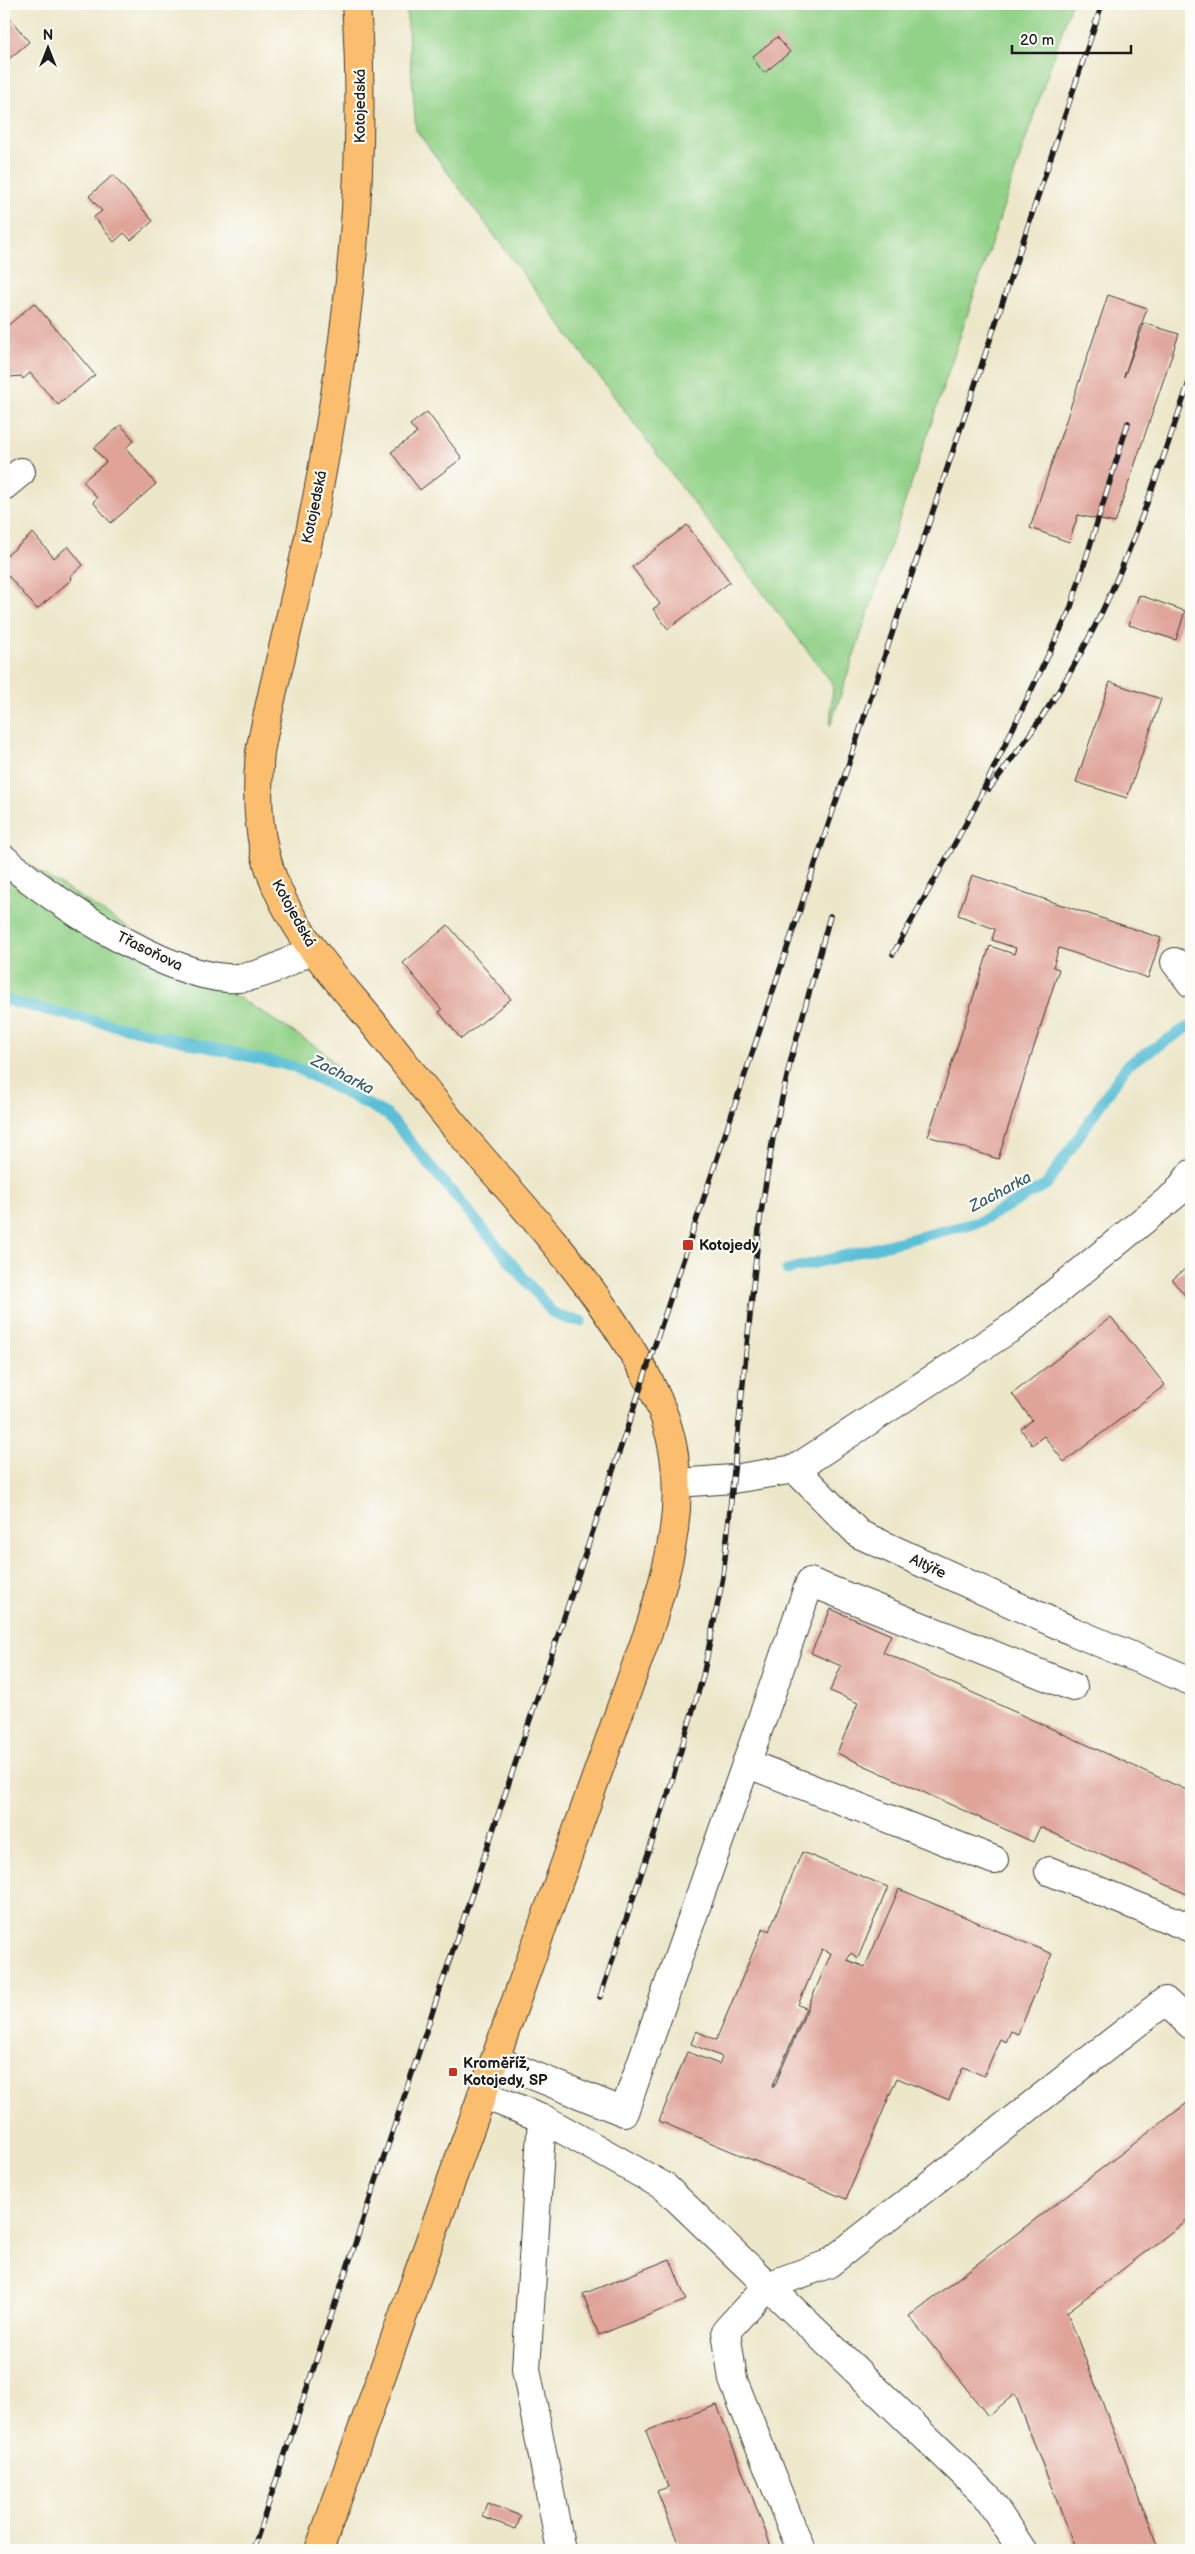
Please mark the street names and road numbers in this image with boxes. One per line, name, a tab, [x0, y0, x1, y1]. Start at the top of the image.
street label: Kotojedská	[351, 69, 370, 143]
street label: Kotojedská	[297, 469, 332, 545]
street label: Kotojedská	[267, 876, 320, 950]
street label: Třasoňova	[114, 927, 186, 976]
street label: Altýře	[907, 1550, 949, 1583]

